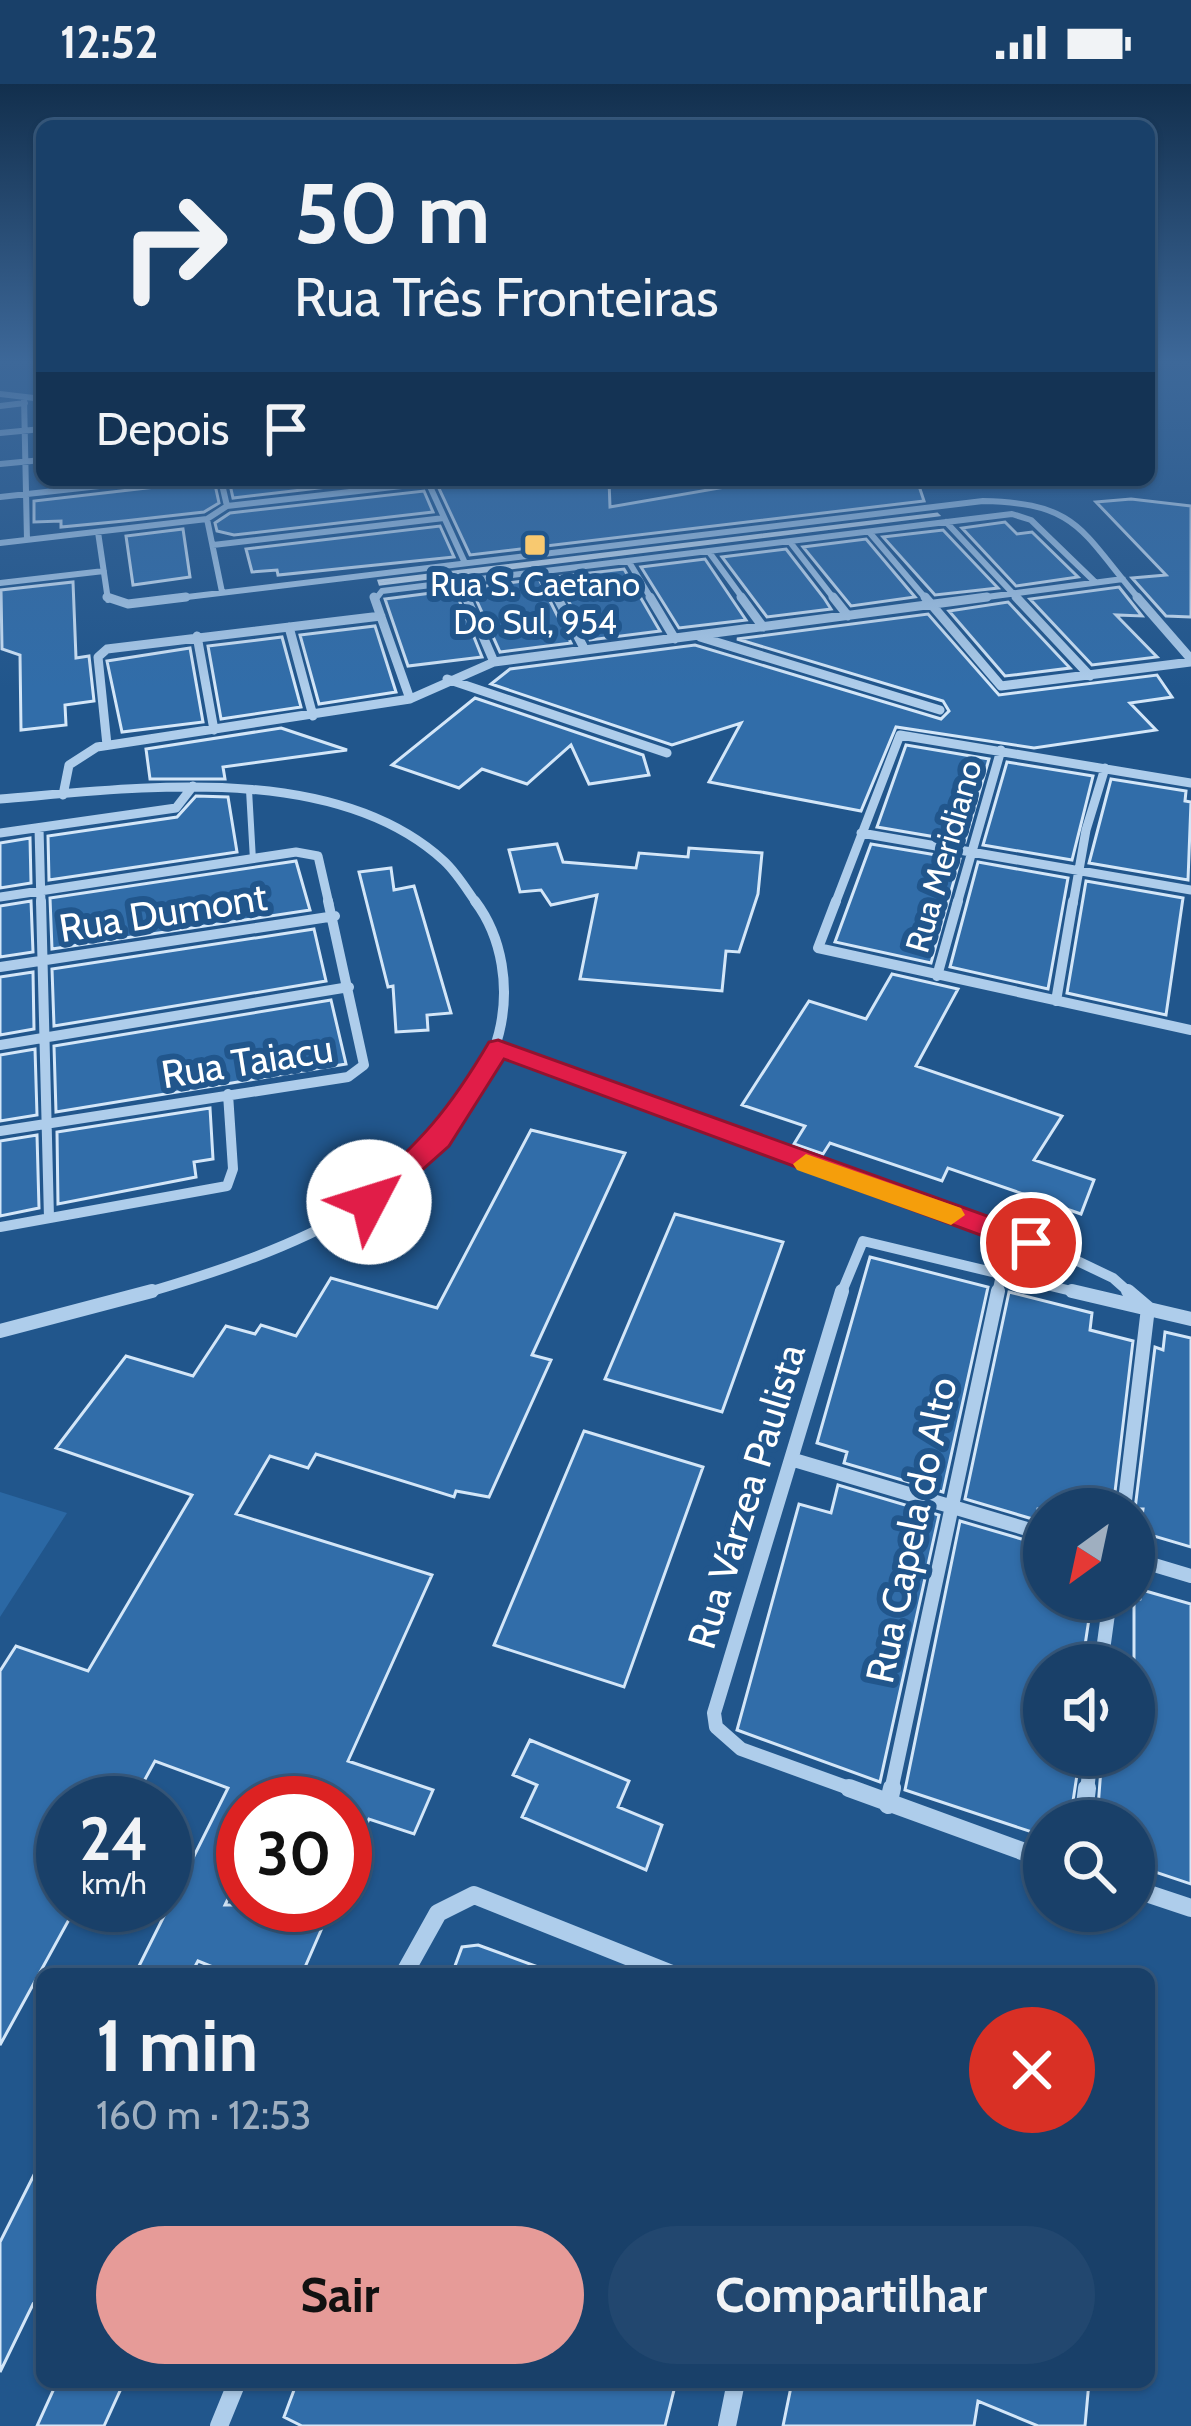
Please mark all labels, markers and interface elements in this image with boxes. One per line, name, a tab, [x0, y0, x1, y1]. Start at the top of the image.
text: 12:52	[60, 15, 158, 69]
text: 50 m	[294, 162, 490, 264]
icon: right	[96, 168, 252, 324]
text: Rua Três Fronteiras	[294, 264, 719, 330]
icon: arrive	[253, 396, 319, 462]
text: Depois	[96, 402, 229, 456]
marker: Rua S. Caetano Do Sul, 954	[522, 532, 548, 558]
place label: Rua S. Caetano Do Sul, 954	[430, 564, 640, 642]
street label: Rua Meridiano	[896, 755, 990, 957]
street label: Rua Dumont	[56, 872, 270, 952]
street label: Rua Taiacu	[158, 1024, 336, 1098]
position arrow	[306, 1139, 432, 1265]
pin	[980, 1192, 1082, 1294]
icon: arrive	[998, 1210, 1064, 1276]
street label: Rua Várzea Paulista	[677, 1338, 815, 1654]
street label: Rua Capela do Alto	[855, 1373, 967, 1687]
north arrow	[1023, 1488, 1155, 1620]
map controls	[1023, 1488, 1155, 1932]
button: sound	[1023, 1644, 1155, 1776]
speed limit sign: 30	[216, 1776, 372, 1932]
button: search	[1023, 1800, 1155, 1932]
text: 24	[80, 1802, 149, 1875]
text: km/h	[81, 1865, 147, 1902]
text: 1 min	[96, 2002, 258, 2089]
button: close	[969, 2007, 1095, 2133]
text: 160 m · 12:53	[96, 2091, 311, 2139]
button: Sair	[96, 2226, 584, 2364]
button: Compartilhar	[608, 2226, 1095, 2364]

